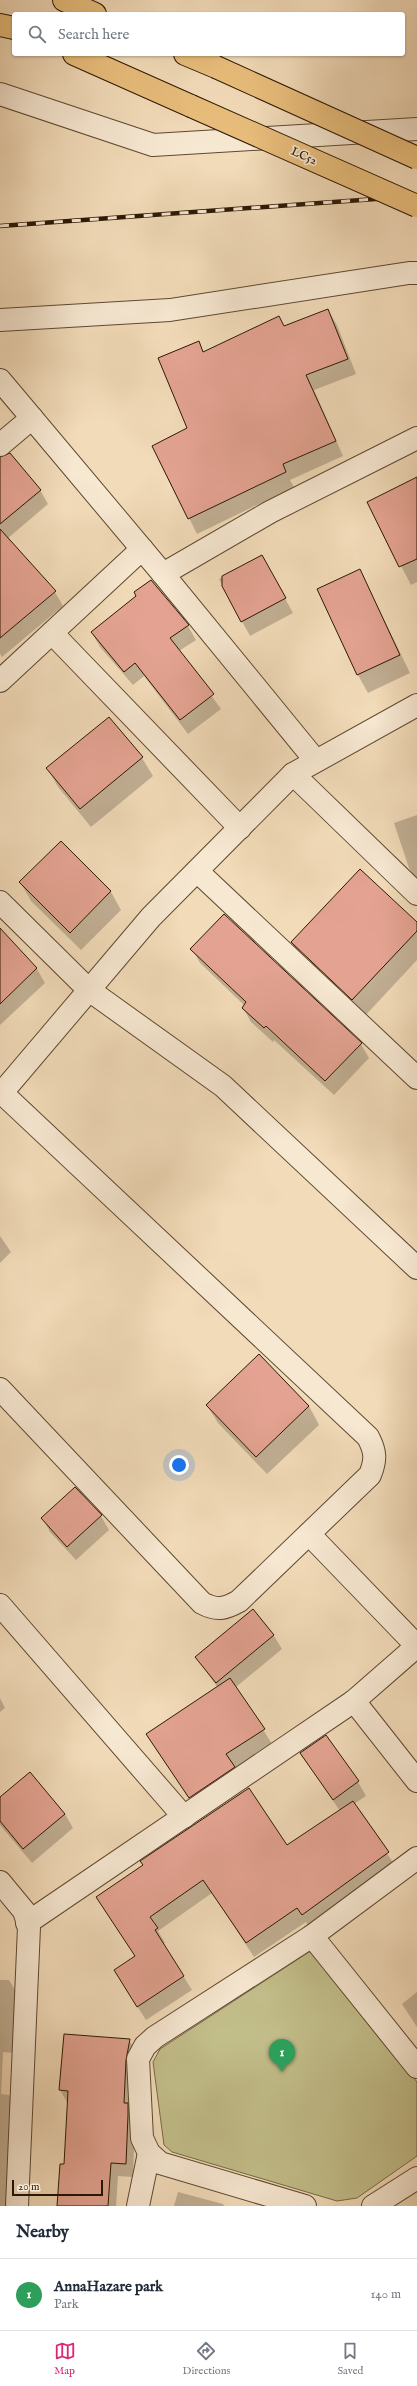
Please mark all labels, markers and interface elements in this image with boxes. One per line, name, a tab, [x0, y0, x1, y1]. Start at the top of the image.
search box	[12, 12, 405, 56]
icon: search	[26, 23, 48, 45]
text: Search here	[58, 25, 129, 44]
street label: LC52	[289, 144, 320, 169]
your location	[169, 1455, 189, 1475]
pin: 1	[269, 2039, 295, 2072]
scale bar	[12, 2178, 103, 2197]
text: 20 m	[18, 2180, 39, 2194]
text: Nearby	[16, 2222, 69, 2243]
text: AnnaHazare park	[54, 2277, 163, 2296]
text: 1	[27, 2286, 31, 2303]
text: 140 m	[371, 2286, 401, 2303]
text: Park	[54, 2296, 79, 2313]
tab: Map	[54, 2340, 76, 2378]
tab: Directions	[183, 2340, 230, 2378]
tab: Saved	[337, 2340, 363, 2378]

